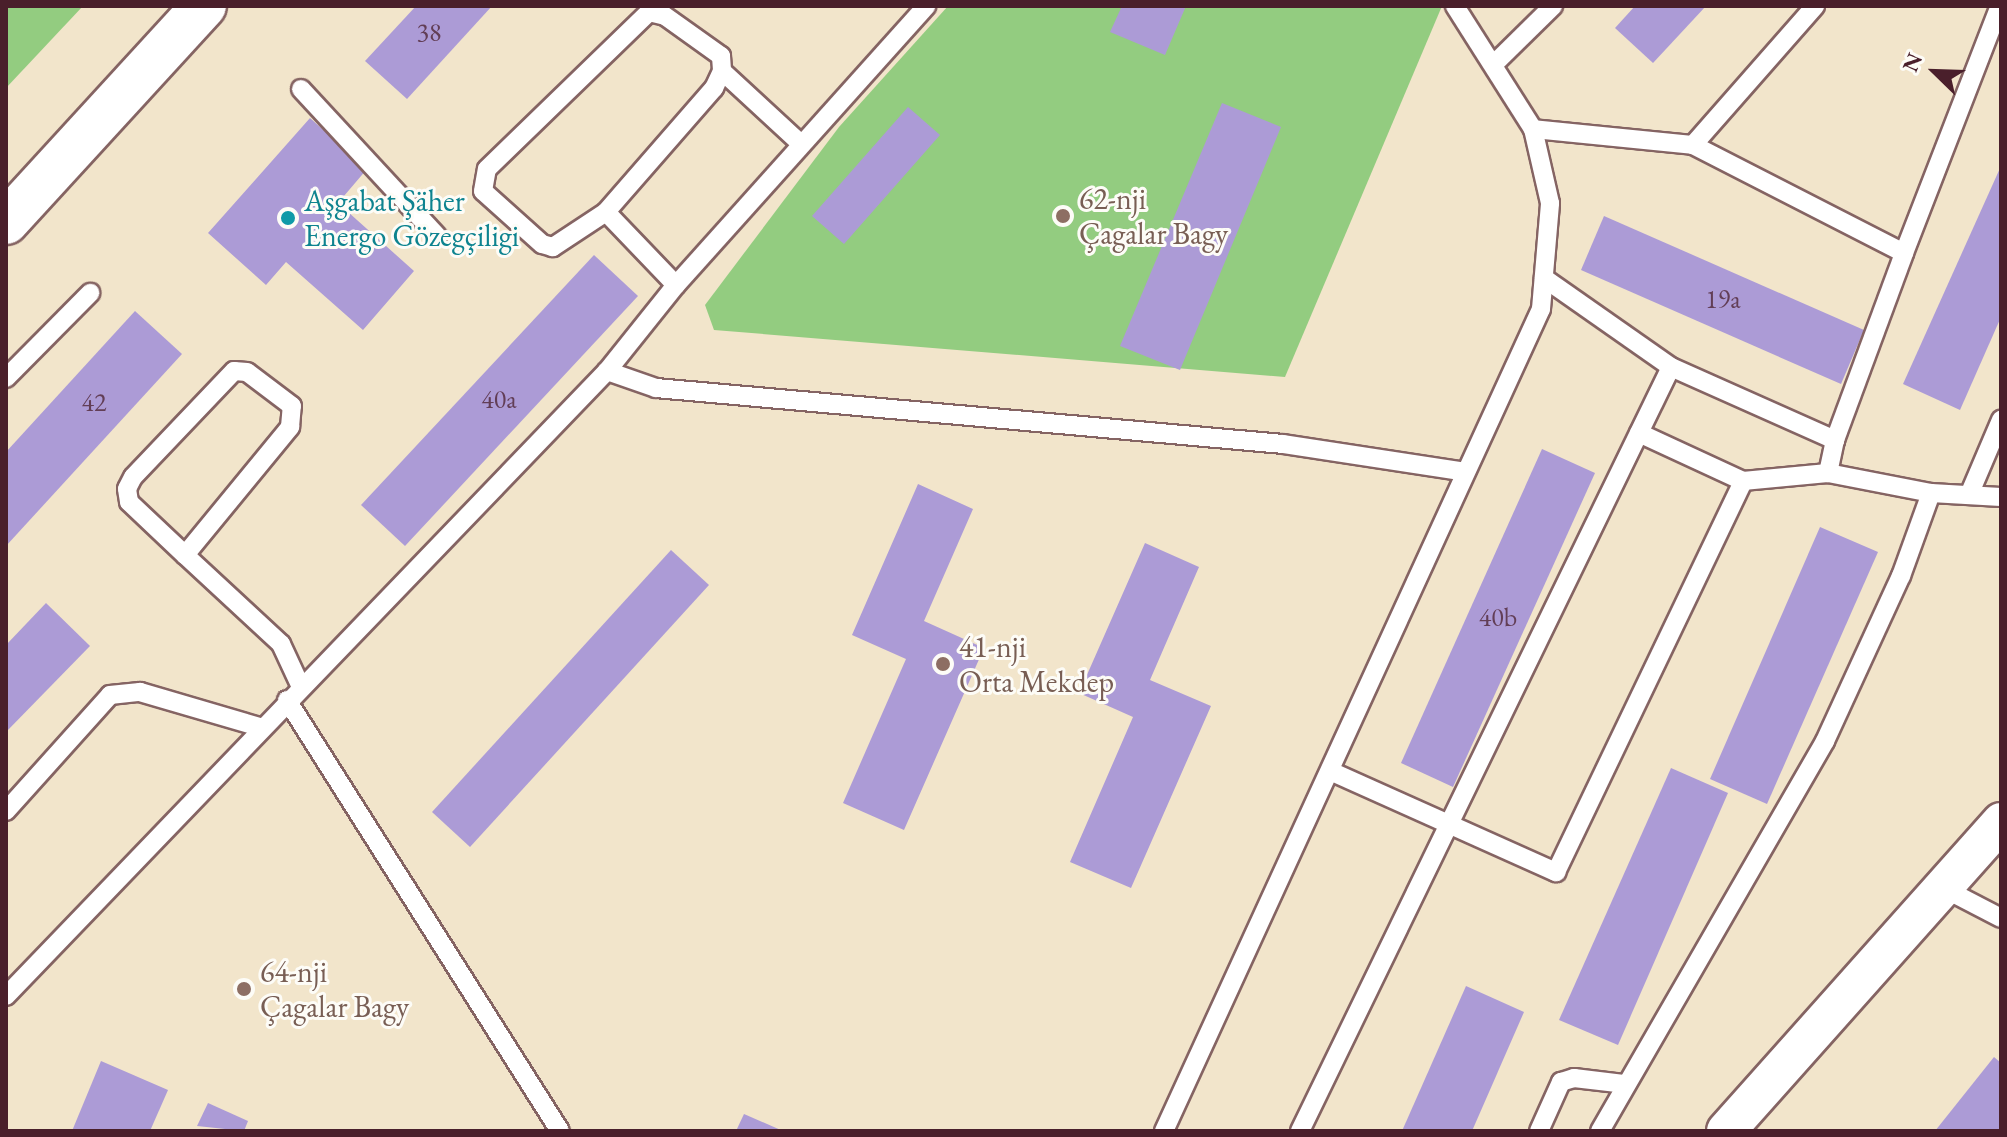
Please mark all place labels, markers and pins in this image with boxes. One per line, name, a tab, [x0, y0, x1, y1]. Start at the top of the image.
place label: 62-nji Çagalar Bagy	[1079, 181, 1228, 252]
place label: Aşgabat Şäher Energo Gözegçiligi	[304, 183, 519, 254]
marker: 62-nji Çagalar Bagy	[1054, 207, 1072, 225]
marker: Aşgabat Şäher Energo Gözegçiligi	[279, 209, 297, 227]
place label: 41-nji Orta Mekdep	[959, 629, 1114, 700]
marker: 41-nji Orta Mekdep	[934, 655, 952, 673]
place label: 64-nji Çagalar Bagy	[260, 954, 409, 1024]
marker: 64-nji Çagalar Bagy	[235, 980, 253, 998]

